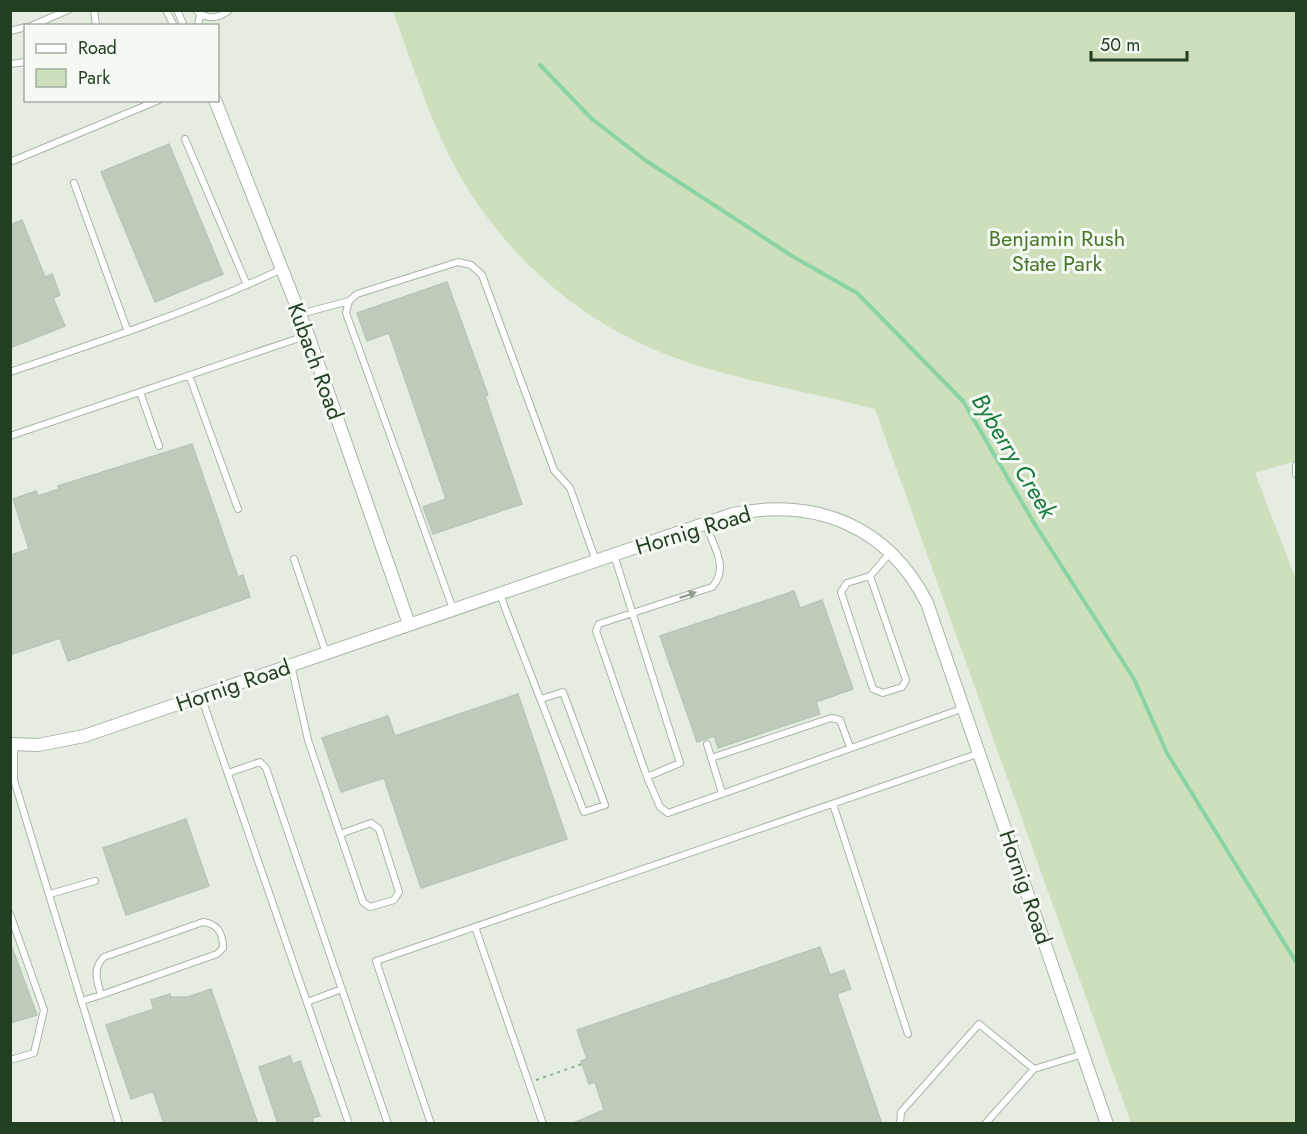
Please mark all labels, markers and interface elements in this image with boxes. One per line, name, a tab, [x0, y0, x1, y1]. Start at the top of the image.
legend	[24, 24, 219, 102]
scale bar	[1091, 24, 1187, 62]
text: 50 m	[1100, 32, 1140, 58]
text: Road	[78, 35, 117, 61]
text: Park	[78, 65, 110, 91]
park label: Benjamin Rush State Park	[989, 222, 1125, 279]
street label: Kubach Road	[280, 298, 352, 424]
water label: Byberry Creek	[963, 386, 1067, 526]
street label: Hornig Road	[631, 497, 755, 563]
one-way arrow	[679, 589, 697, 599]
street label: Hornig Road	[171, 650, 295, 720]
street label: Hornig Road	[991, 825, 1061, 949]

